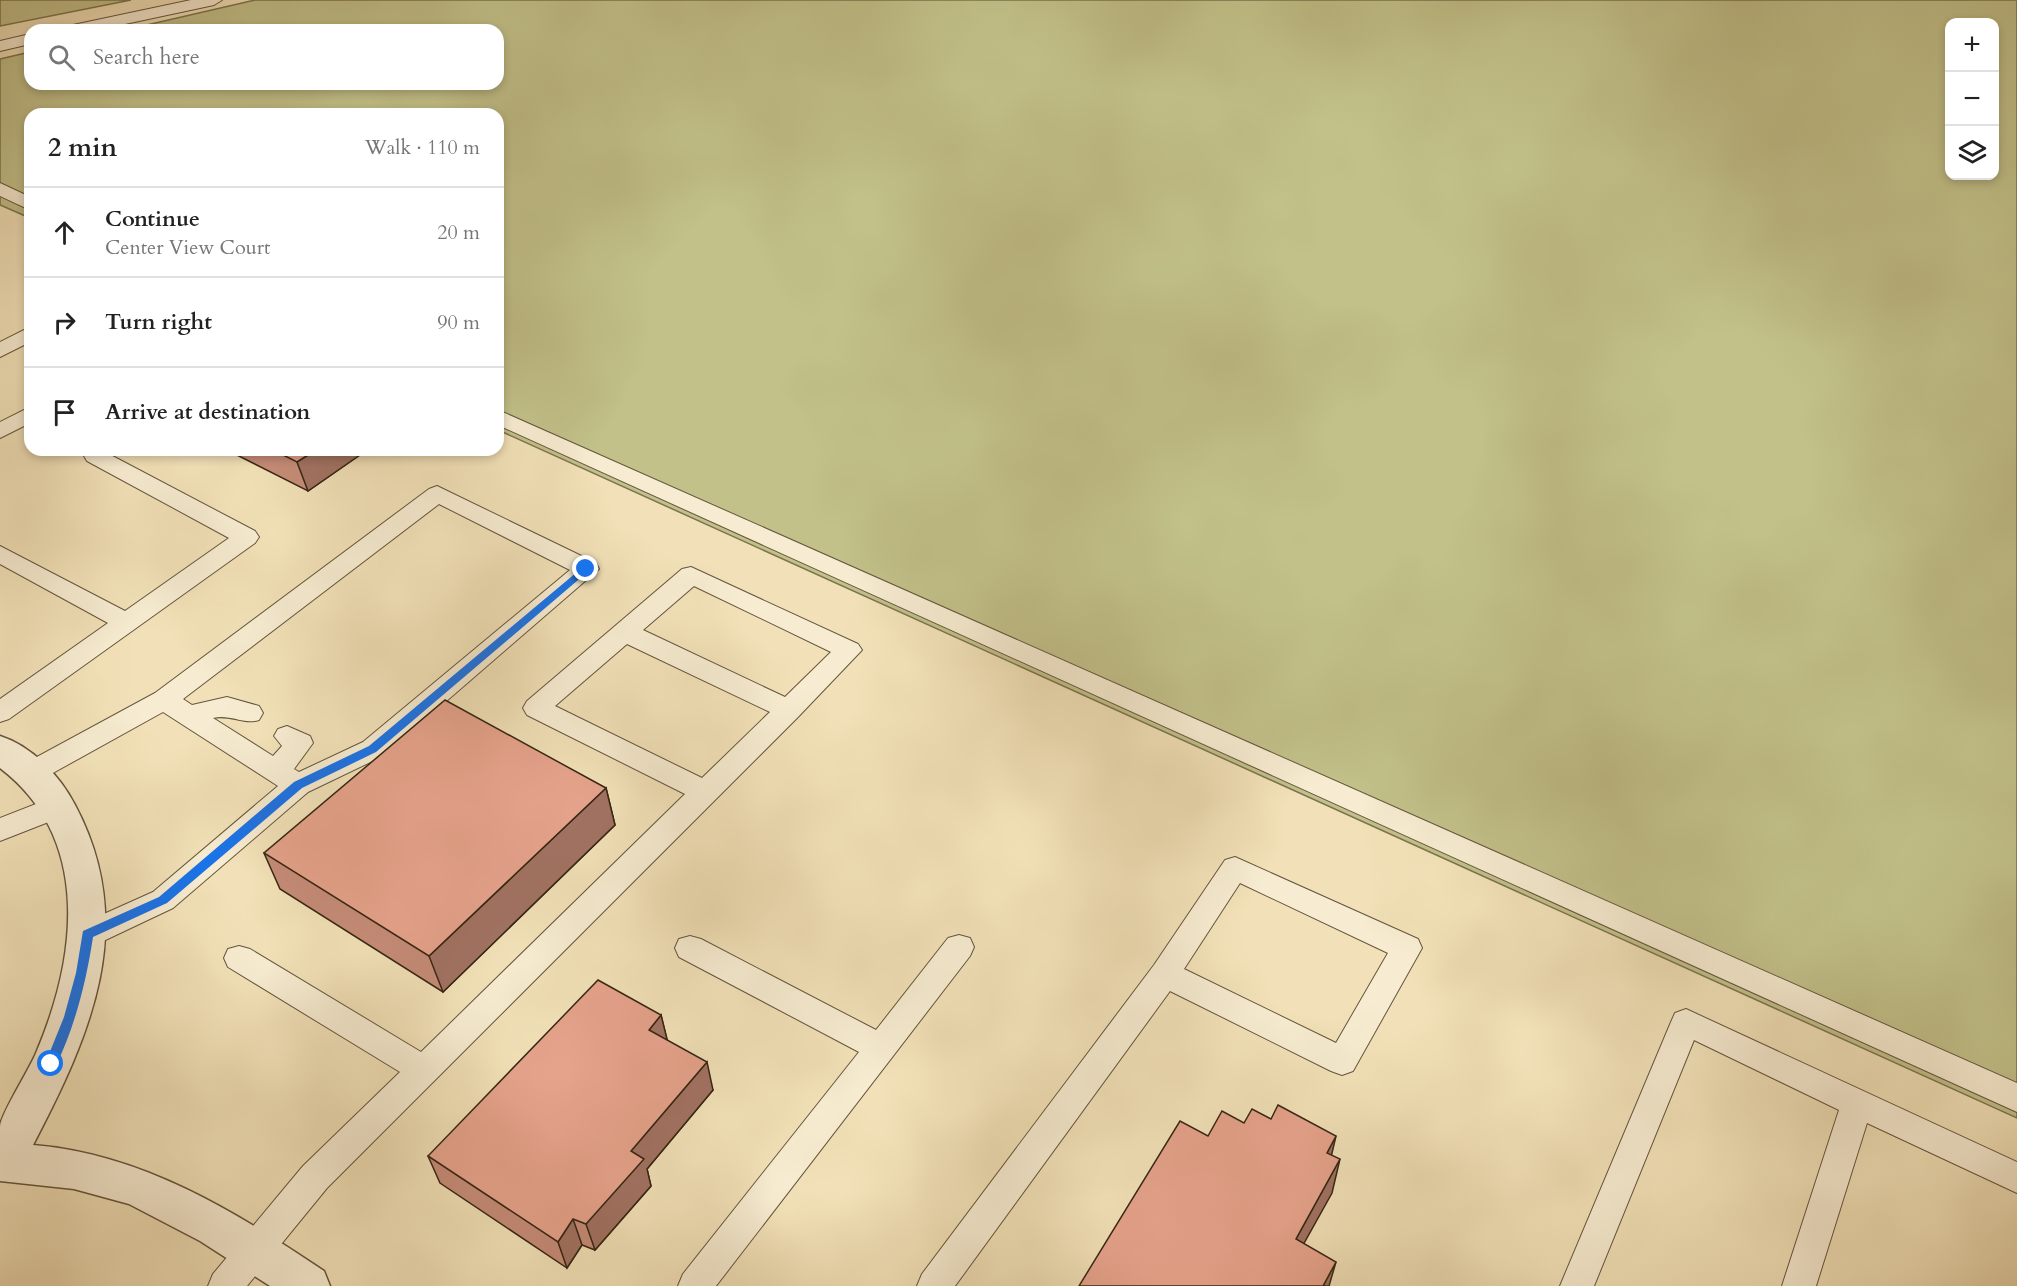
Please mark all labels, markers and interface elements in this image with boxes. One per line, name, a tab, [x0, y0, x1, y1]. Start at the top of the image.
map controls	[1945, 18, 1999, 180]
button: +	[1945, 18, 1999, 72]
search box	[24, 24, 504, 90]
icon: search	[45, 41, 78, 74]
text: Search here	[93, 42, 200, 72]
button: −	[1945, 72, 1999, 126]
button: layers	[1945, 126, 1999, 180]
text: 2 min	[48, 130, 117, 165]
text: Walk · 110 m	[365, 134, 480, 161]
text: Continue	[105, 204, 200, 234]
icon: ahead	[48, 216, 81, 249]
text: 20 m	[437, 219, 480, 246]
text: Center View Court	[105, 234, 270, 261]
icon: right	[48, 306, 81, 339]
text: Turn right	[105, 307, 212, 337]
text: 90 m	[437, 309, 480, 336]
icon: arrive	[48, 396, 81, 429]
text: Arrive at destination	[105, 397, 310, 427]
route end	[572, 555, 598, 581]
route start	[37, 1050, 63, 1076]

